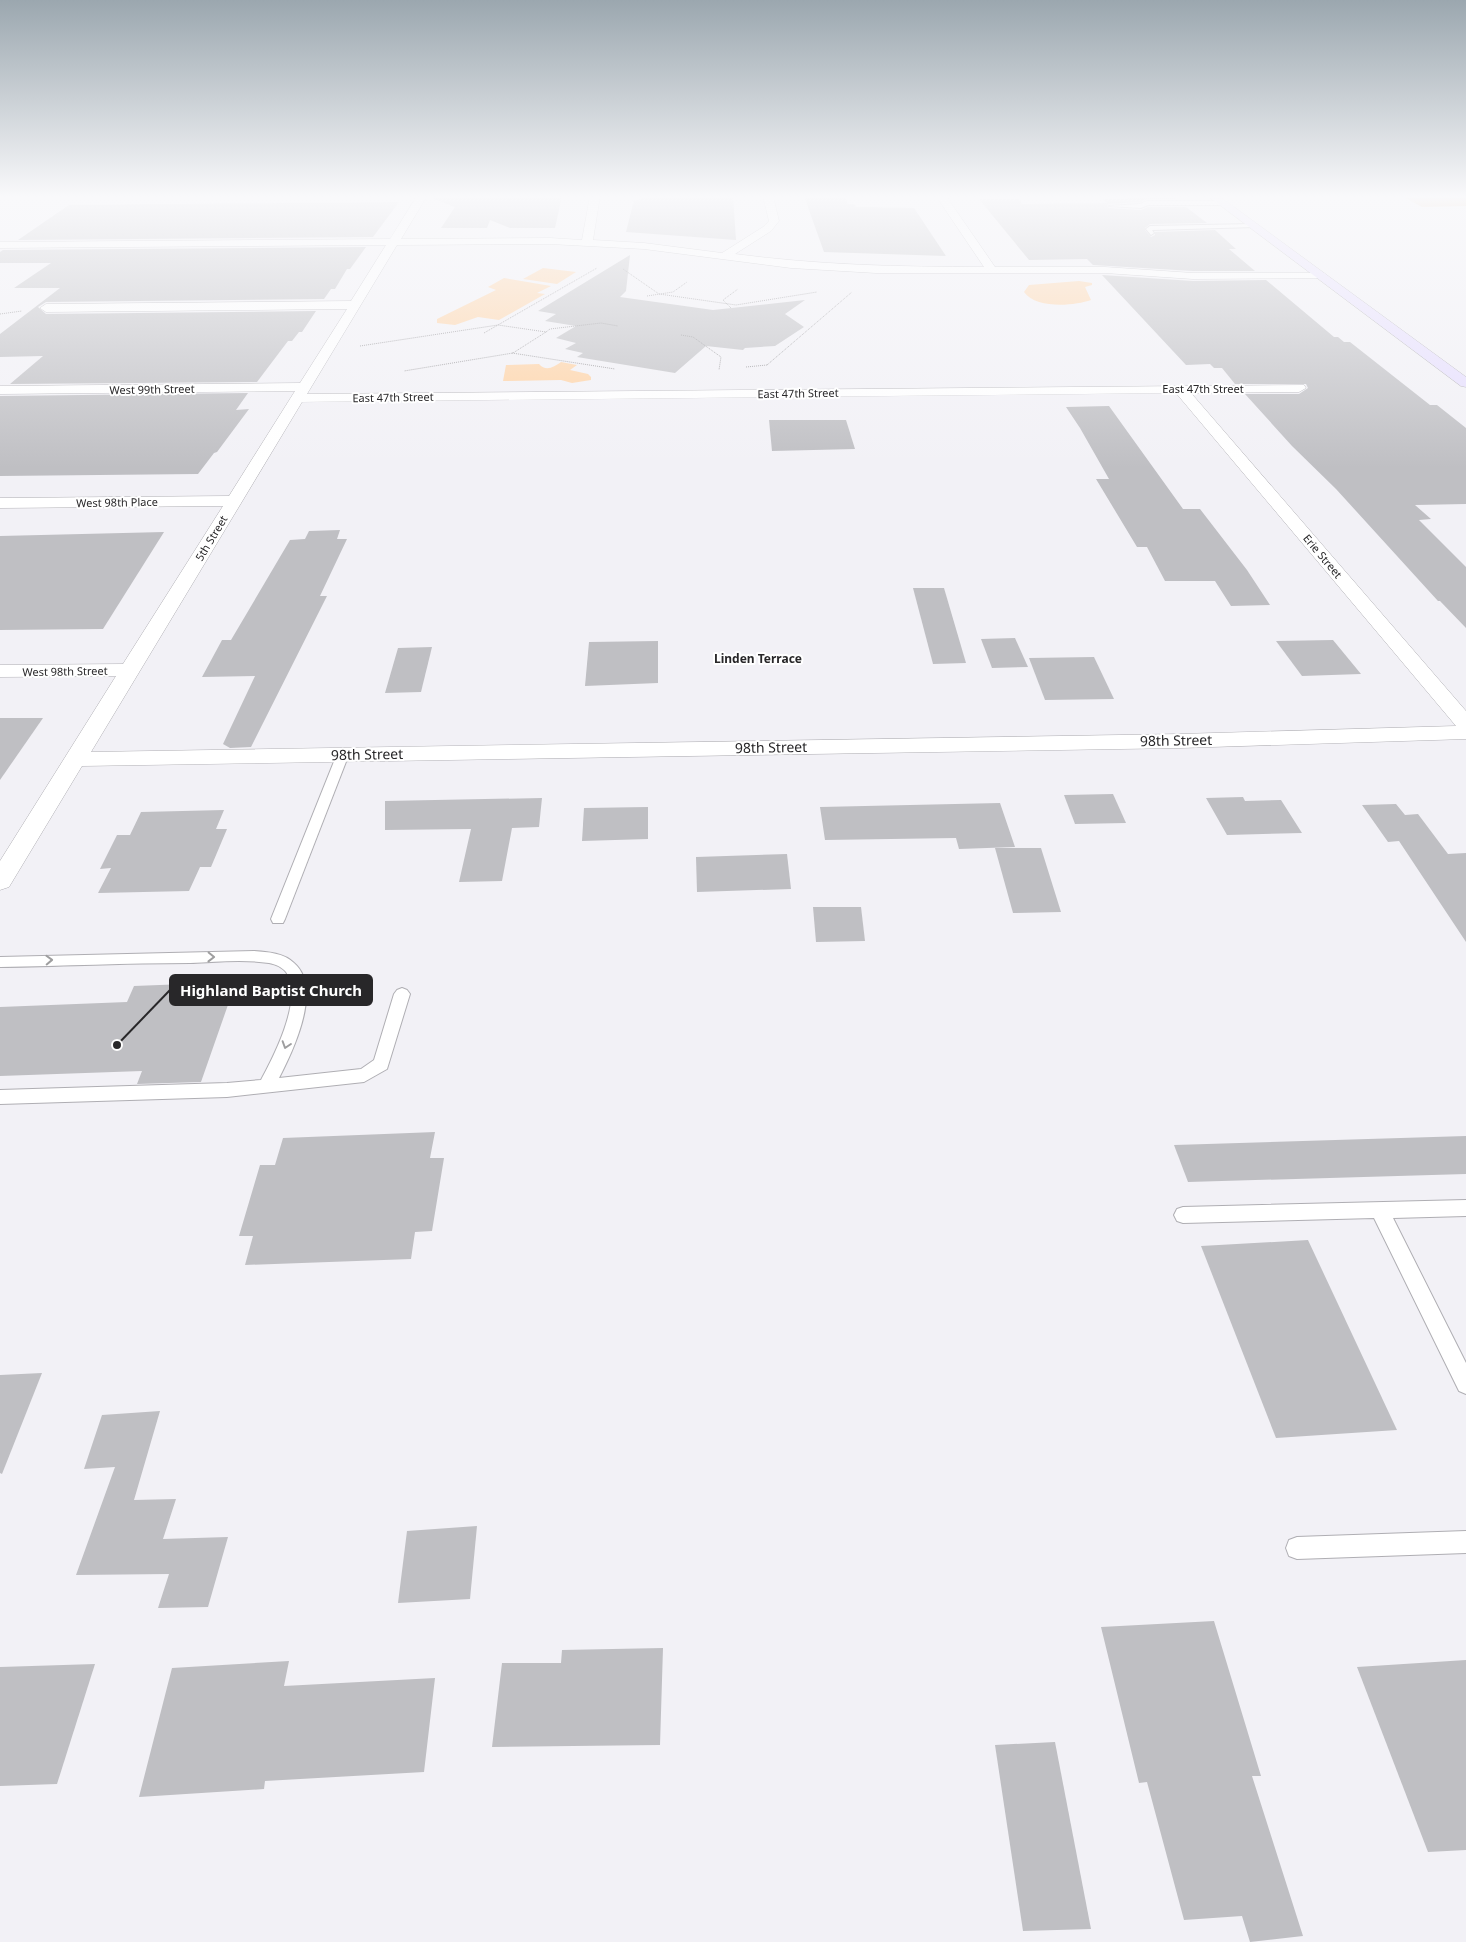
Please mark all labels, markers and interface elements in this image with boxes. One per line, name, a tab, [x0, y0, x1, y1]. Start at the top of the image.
street label: West 99th Street	[109, 381, 195, 397]
street label: East 47th Street	[1162, 381, 1244, 396]
street label: East 47th Street	[757, 385, 839, 401]
street label: East 47th Street	[352, 389, 434, 405]
street label: West 98th Place	[76, 494, 158, 510]
street label: 5th Street	[192, 512, 230, 564]
street label: Erie Street	[1300, 531, 1346, 581]
district label: Linden Terrace	[714, 650, 802, 667]
street label: West 98th Street	[22, 663, 108, 679]
street label: 98th Street	[1140, 730, 1212, 750]
street label: 98th Street	[735, 737, 807, 757]
street label: 98th Street	[331, 744, 403, 764]
one-way arrow	[208, 952, 215, 962]
one-way arrow	[45, 955, 53, 966]
callout: Highland Baptist Church	[170, 975, 372, 1005]
text: Highland Baptist Church	[180, 980, 362, 1000]
one-way arrow	[282, 1040, 292, 1049]

